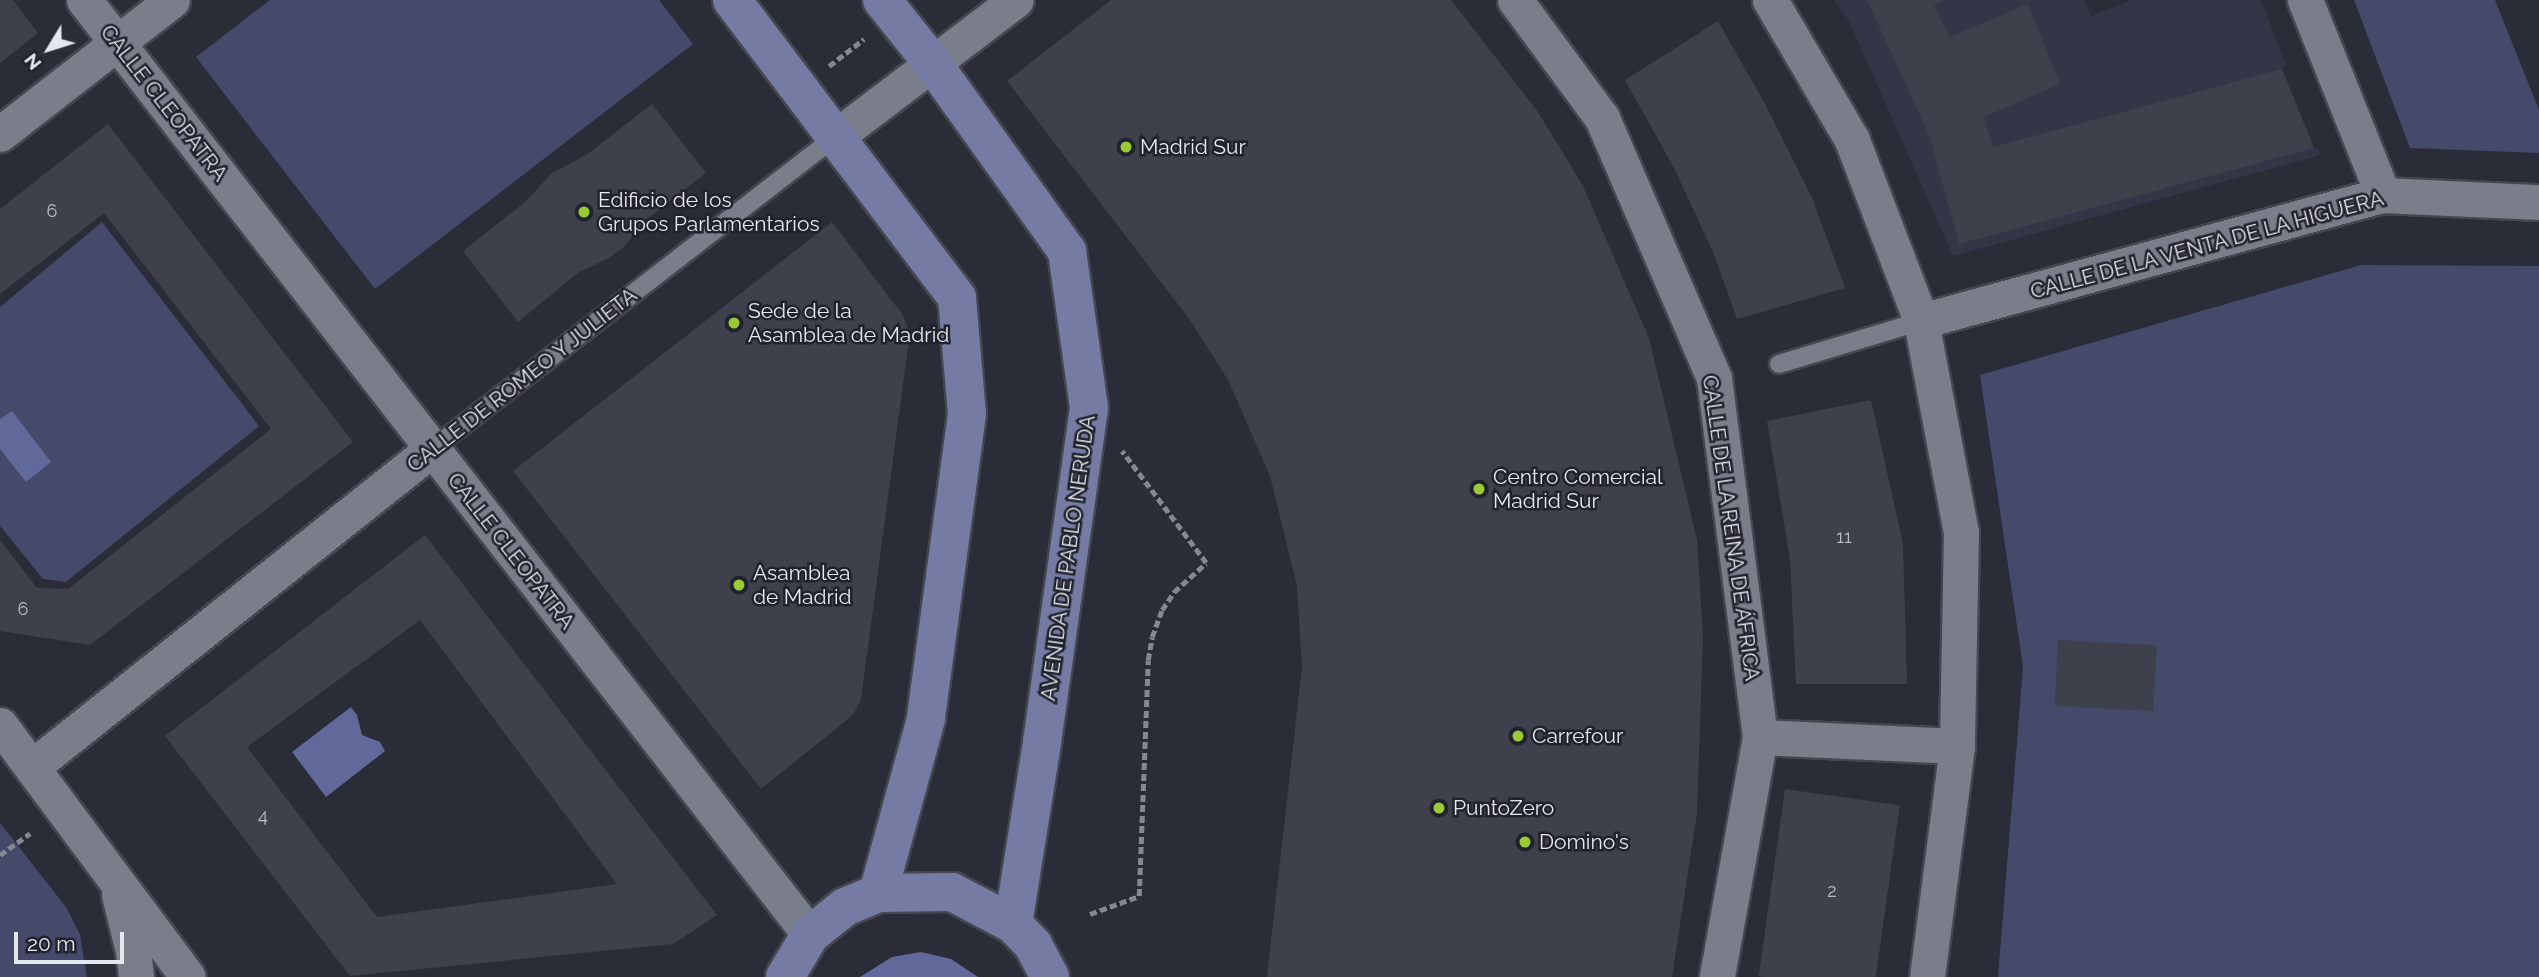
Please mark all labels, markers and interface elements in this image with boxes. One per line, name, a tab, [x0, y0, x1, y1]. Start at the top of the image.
north arrow	[14, 14, 84, 84]
street label: CALLE CLEOPATRA	[95, 20, 233, 186]
text: N	[19, 49, 46, 74]
place label: Madrid Sur	[1140, 134, 1246, 160]
marker: Madrid Sur	[1118, 139, 1134, 155]
street label: CALLE DE LA VENTA DE LA HIGUERA	[2026, 185, 2388, 305]
place label: Edificio de los Grupos Parlamentarios	[598, 187, 820, 237]
house number: 6	[47, 200, 57, 222]
marker: Edificio de los Grupos Parlamentarios	[576, 204, 592, 220]
street label: CALLE DE ROMEO Y JULIETA	[401, 282, 643, 478]
place label: Sede de la Asamblea de Madrid	[748, 298, 949, 348]
marker: Sede de la Asamblea de Madrid	[726, 315, 742, 331]
street label: CALLE DE LA REINA DE ÁFRICA	[1697, 373, 1765, 683]
street label: AVENIDA DE PABLO NERUDA	[1035, 413, 1101, 703]
place label: Centro Comercial Madrid Sur	[1493, 464, 1663, 514]
street label: CALLE CLEOPATRA	[442, 468, 580, 634]
marker: Centro Comercial Madrid Sur	[1471, 481, 1487, 497]
house number: 11	[1836, 526, 1852, 548]
place label: Asamblea de Madrid	[753, 560, 852, 610]
marker: Asamblea de Madrid	[731, 577, 747, 593]
house number: 6	[18, 598, 28, 620]
place label: Carrefour	[1532, 723, 1623, 749]
marker: Carrefour	[1510, 728, 1526, 744]
place label: PuntoZero	[1453, 795, 1554, 821]
marker: PuntoZero	[1431, 800, 1447, 816]
house number: 4	[258, 805, 268, 827]
place label: Domino's	[1539, 829, 1629, 855]
marker: Domino's	[1517, 834, 1533, 850]
house number: 2	[1827, 880, 1837, 902]
scale bar	[18, 918, 128, 962]
text: 20 m	[27, 931, 75, 956]

